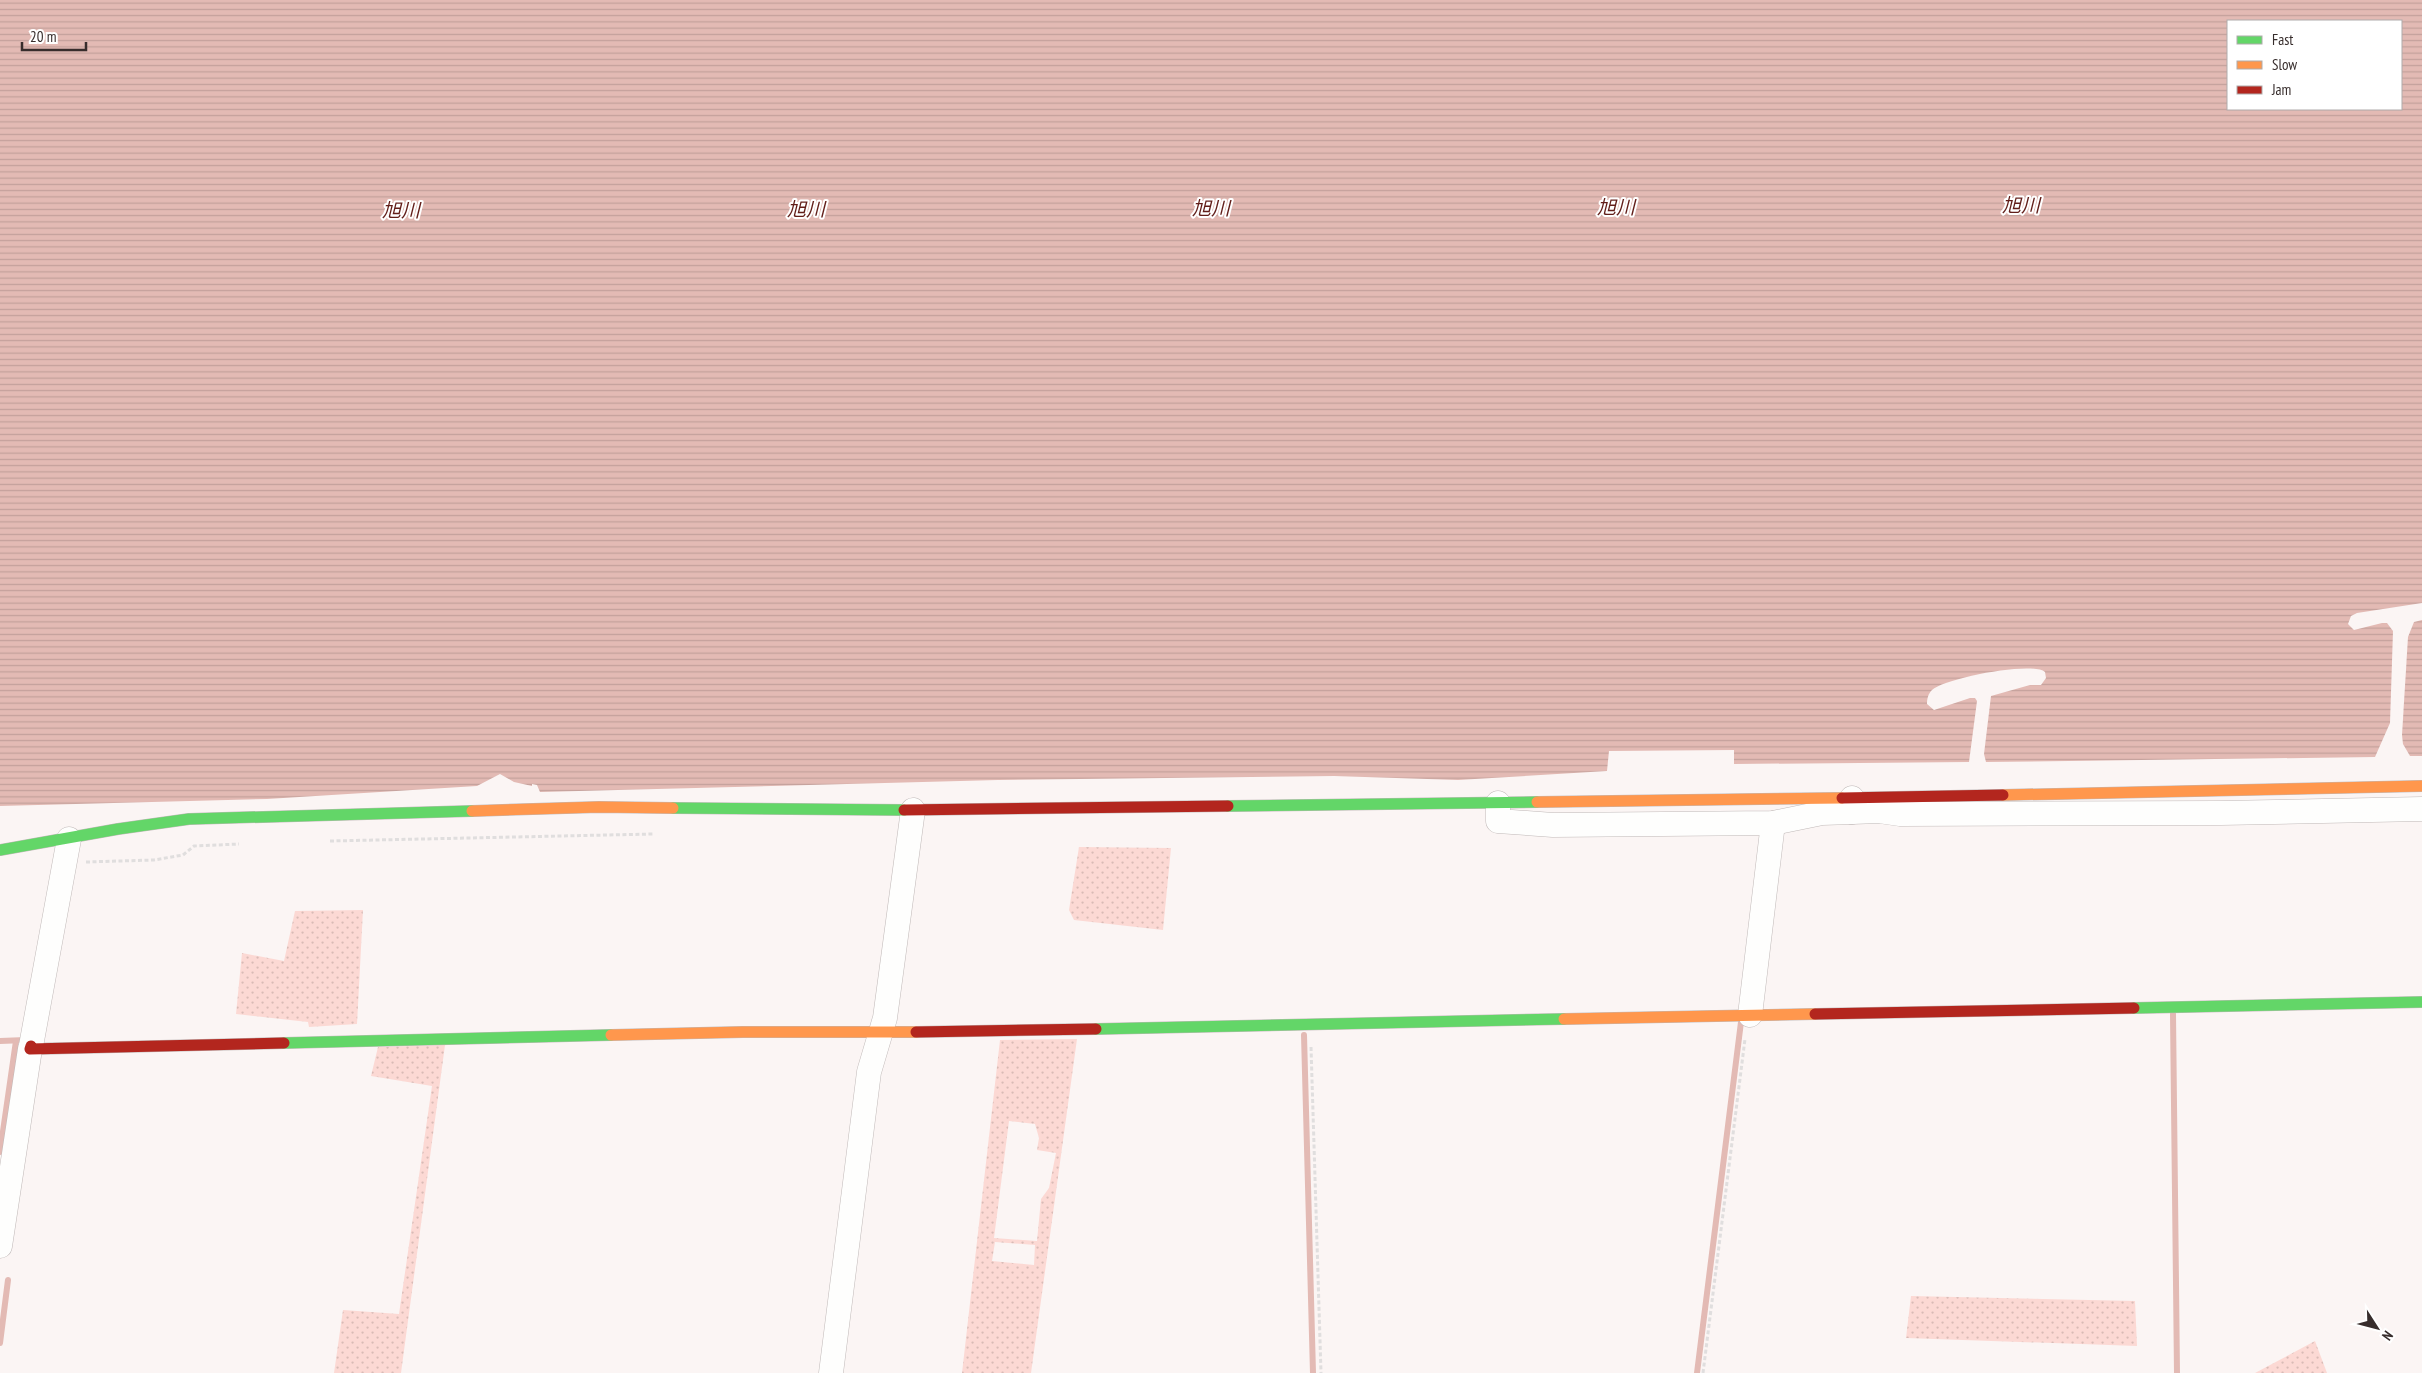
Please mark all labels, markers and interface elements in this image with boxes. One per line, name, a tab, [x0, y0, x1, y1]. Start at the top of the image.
scale bar	[22, 20, 86, 52]
legend	[2227, 20, 2402, 110]
text: 20 m	[30, 27, 56, 46]
text: Fast	[2272, 30, 2293, 49]
text: Slow	[2272, 55, 2297, 74]
text: Jam	[2271, 80, 2291, 99]
water label: 旭川	[2002, 193, 2042, 217]
water label: 旭川	[1597, 195, 1637, 219]
water label: 旭川	[1192, 196, 1232, 220]
water label: 旭川	[787, 197, 827, 221]
water label: 旭川	[382, 198, 422, 222]
north arrow	[2352, 1303, 2402, 1353]
text: N	[2378, 1327, 2397, 1344]

